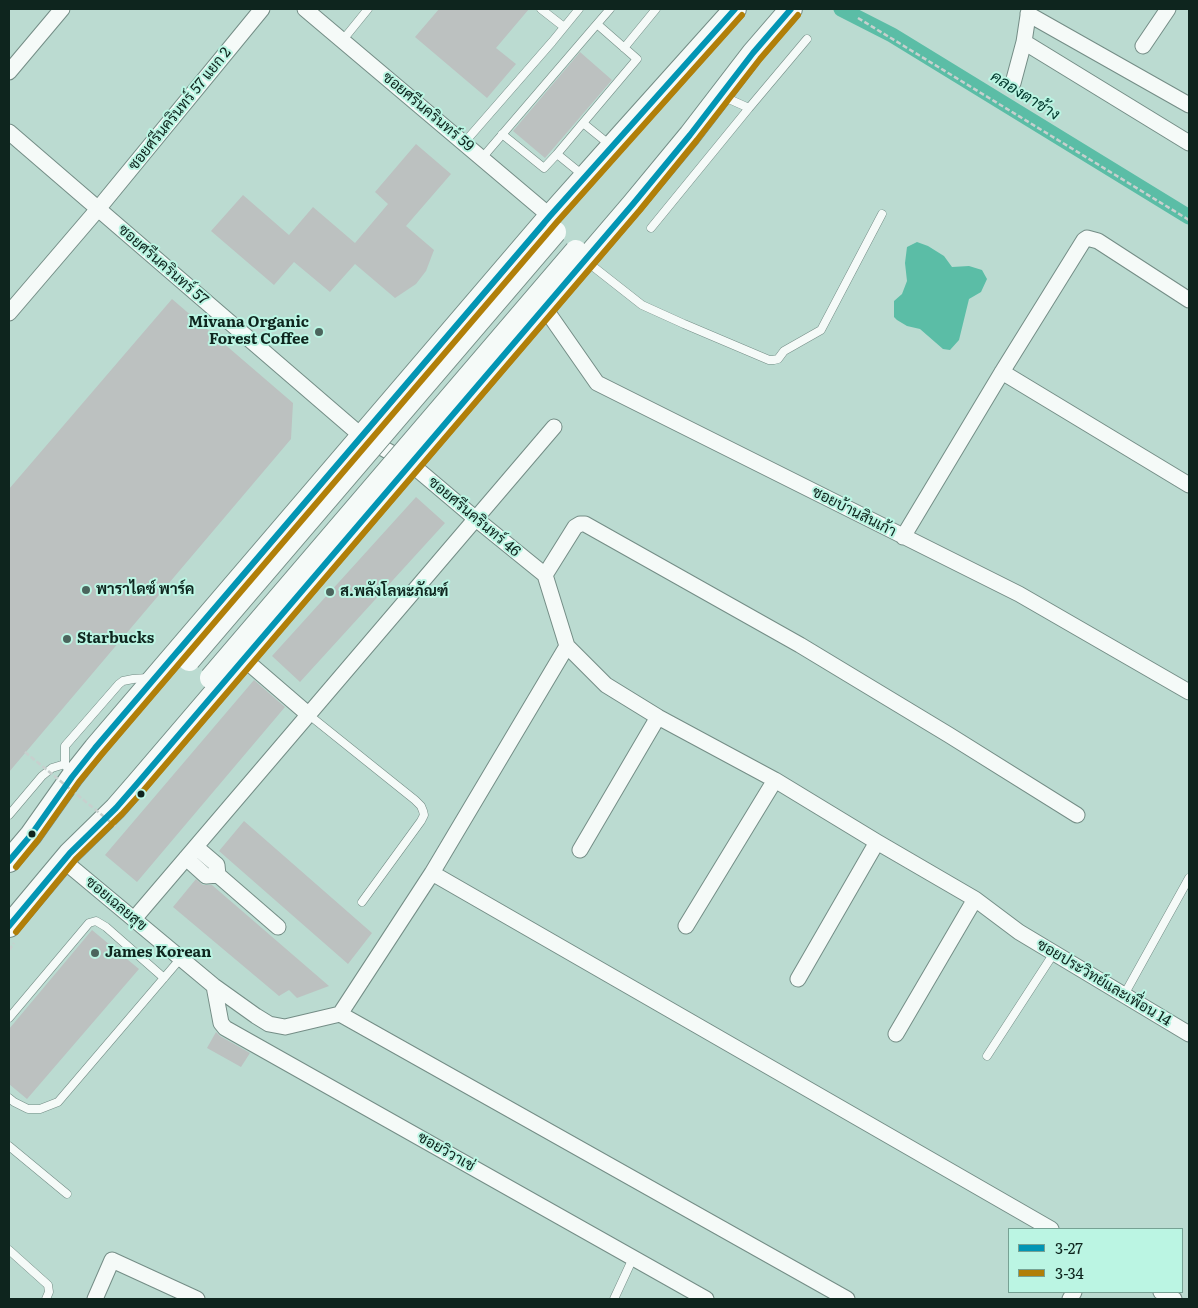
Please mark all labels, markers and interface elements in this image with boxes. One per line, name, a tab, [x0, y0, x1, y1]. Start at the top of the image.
street label: ซอยศรีนครินทร์ 57 แยก 2	[125, 44, 235, 174]
water label: คลองตาช้าง	[987, 67, 1063, 125]
street label: ซอยศรีนครินทร์ 59	[379, 68, 477, 156]
street label: ซอยศรีนครินทร์ 57	[114, 221, 212, 309]
place label: Mivana Organic Forest Coffee	[188, 314, 309, 349]
marker: Mivana Organic Forest Coffee	[313, 326, 325, 338]
street label: ซอยศรีนครินทร์ 46	[424, 473, 524, 561]
street label: ซอยบ้านสินเก้า	[809, 483, 899, 541]
place label: พาราไดซ์ พาร์ค	[96, 581, 194, 599]
place label: ส.พลังโลหะภัณฑ์	[340, 583, 448, 601]
marker: พาราไดซ์ พาร์ค	[80, 584, 92, 596]
marker: ส.พลังโลหะภัณฑ์	[324, 586, 336, 598]
place label: Starbucks	[77, 630, 154, 648]
marker: Starbucks	[61, 633, 73, 645]
unlabelled marker	[136, 789, 146, 799]
unlabelled marker	[27, 829, 37, 839]
street label: ซอยเฉลยสุข	[82, 873, 150, 935]
street label: ซอยประวิทย์และเพื่อน 14	[1033, 936, 1175, 1030]
place label: James Korean	[105, 944, 212, 962]
marker: James Korean	[89, 947, 101, 959]
street label: ซอยวิวาเช่	[414, 1128, 478, 1176]
legend	[1008, 1228, 1183, 1293]
text: 3-27	[1055, 1236, 1083, 1259]
text: 3-34	[1055, 1261, 1084, 1284]

